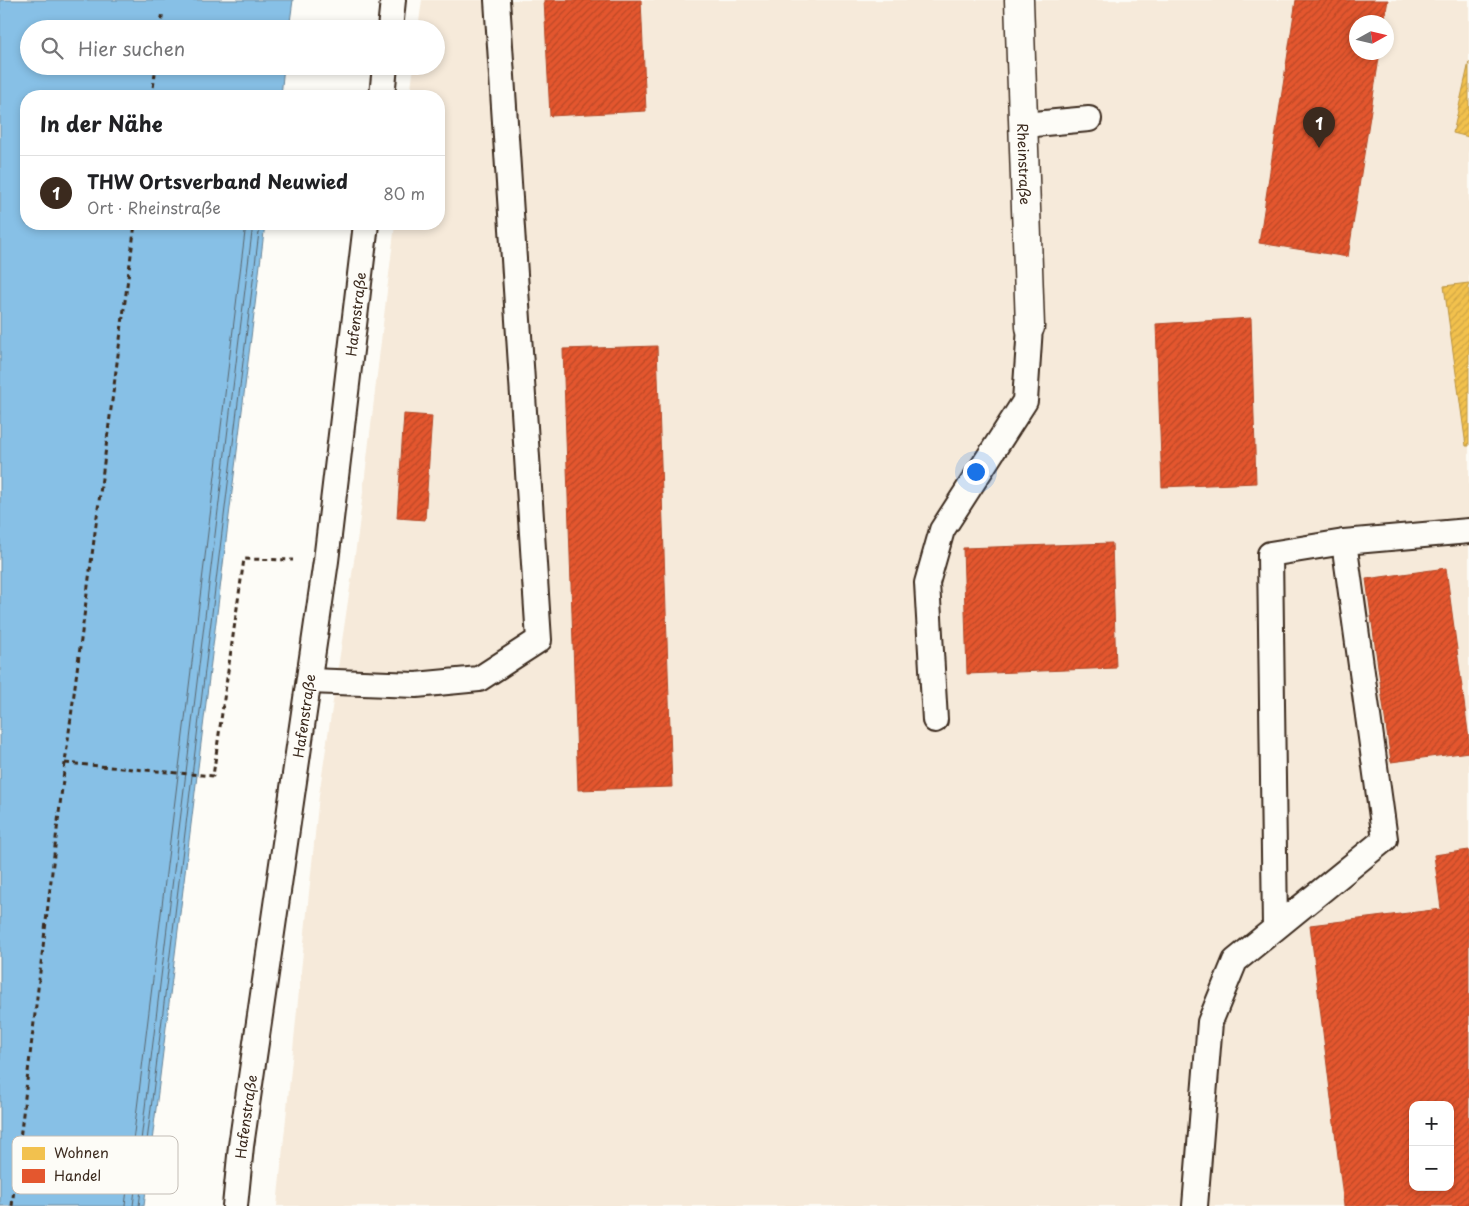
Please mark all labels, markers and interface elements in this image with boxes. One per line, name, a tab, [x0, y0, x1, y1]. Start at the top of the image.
north arrow	[1349, 15, 1394, 60]
search box	[20, 20, 445, 75]
icon: search	[38, 34, 66, 62]
text: Hier suchen	[78, 34, 185, 62]
text: In der Nähe	[40, 107, 162, 139]
pin: 1	[1303, 107, 1335, 148]
street label: Rheinstraße	[1013, 123, 1036, 205]
text: THW Ortsverband Neuwied	[87, 167, 348, 195]
text: 1	[52, 181, 60, 205]
text: 80 m	[383, 181, 425, 205]
text: Ort · Rheinstraße	[87, 195, 221, 219]
street label: Hafenstraße	[340, 271, 371, 357]
your location	[963, 459, 989, 485]
street label: Hafenstraße	[287, 672, 320, 759]
street label: Hafenstraße	[229, 1073, 262, 1160]
map controls	[1409, 1101, 1454, 1191]
button: +	[1409, 1101, 1454, 1146]
legend	[12, 1136, 178, 1194]
text: Wohnen	[54, 1142, 109, 1163]
button: −	[1409, 1146, 1454, 1191]
text: Handel	[54, 1165, 101, 1186]

